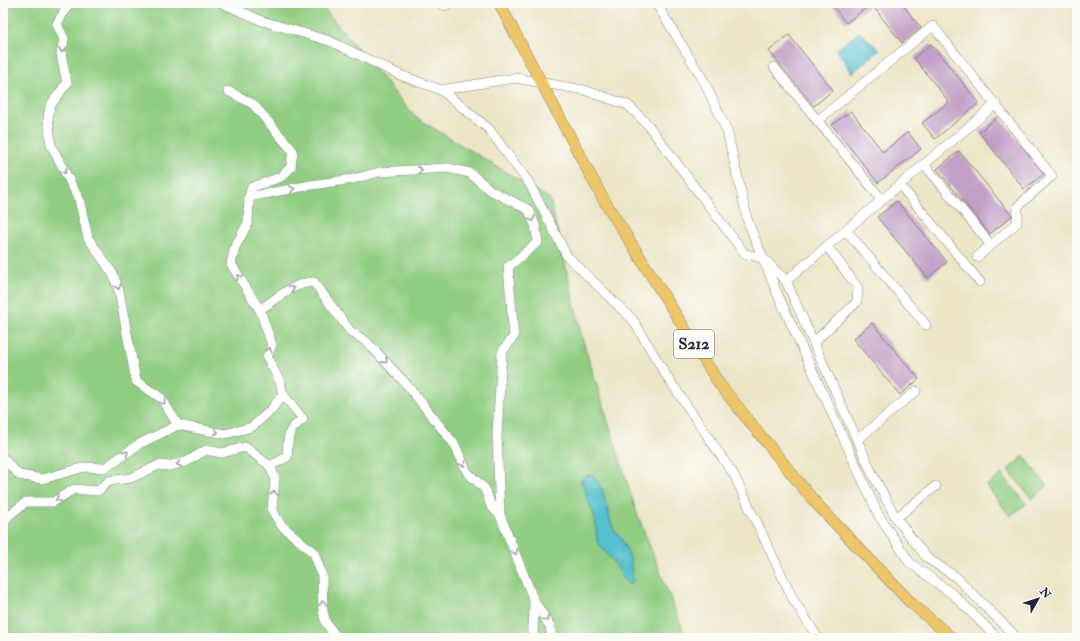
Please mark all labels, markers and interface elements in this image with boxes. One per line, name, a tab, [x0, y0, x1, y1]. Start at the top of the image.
one-way arrow	[58, 47, 67, 54]
one-way arrow	[417, 166, 423, 174]
one-way arrow	[59, 167, 67, 174]
one-way arrow	[289, 185, 295, 193]
one-way arrow	[528, 216, 536, 223]
one-way arrow	[237, 274, 244, 281]
one-way arrow	[113, 284, 122, 291]
one-way arrow	[289, 285, 296, 293]
road number: S212	[674, 330, 714, 358]
one-way arrow	[265, 347, 273, 354]
one-way arrow	[380, 356, 388, 364]
one-way arrow	[158, 398, 165, 405]
one-way arrow	[213, 428, 220, 436]
one-way arrow	[122, 450, 129, 458]
one-way arrow	[176, 459, 182, 467]
one-way arrow	[458, 459, 466, 467]
one-way arrow	[269, 490, 278, 496]
one-way arrow	[55, 494, 62, 501]
one-way arrow	[510, 548, 518, 555]
north arrow	[1018, 579, 1058, 619]
text: N	[1037, 584, 1054, 602]
one-way arrow	[318, 600, 327, 606]
one-way arrow	[541, 615, 548, 622]

